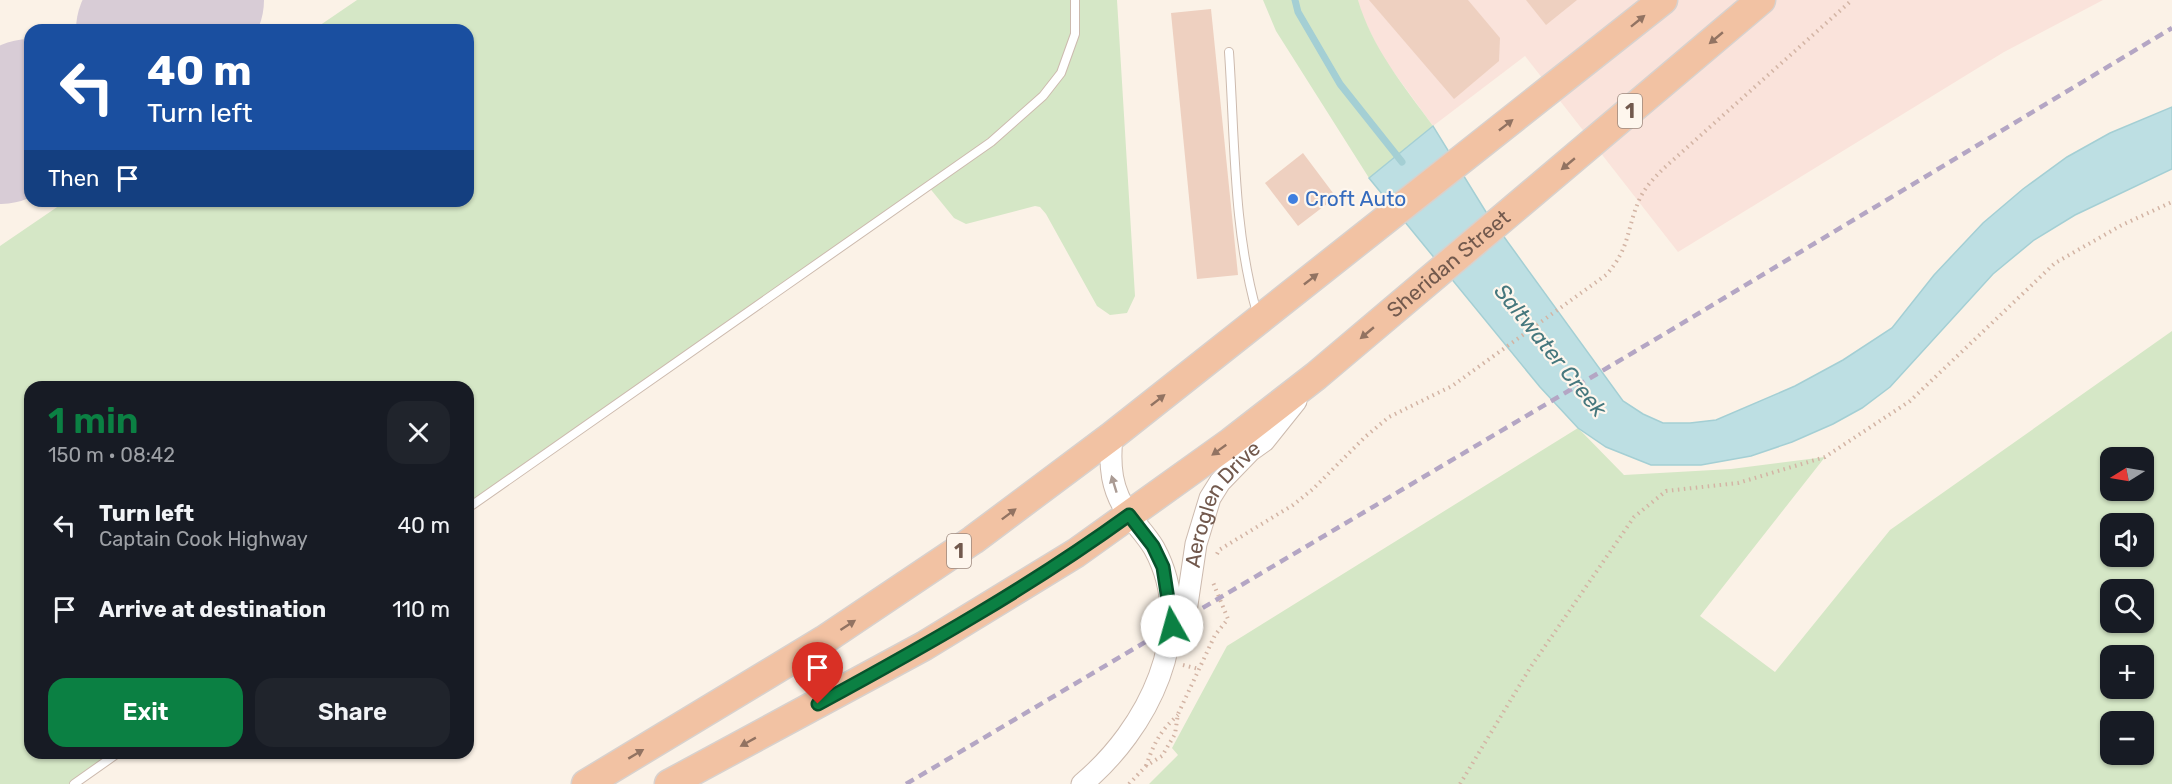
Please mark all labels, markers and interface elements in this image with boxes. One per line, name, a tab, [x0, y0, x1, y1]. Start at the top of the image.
one-way arrow	[1630, 14, 1646, 27]
one-way arrow	[1709, 31, 1724, 44]
text: 40 m	[147, 46, 252, 96]
icon: left	[48, 48, 126, 126]
road number: 1	[1618, 94, 1642, 128]
text: Turn left	[147, 97, 252, 129]
one-way arrow	[1498, 120, 1513, 132]
one-way arrow	[1560, 158, 1576, 171]
icon: arrive	[111, 162, 144, 195]
text: Then	[48, 165, 99, 192]
place label: Croft Auto	[1305, 186, 1406, 211]
marker: Croft Auto	[1286, 192, 1300, 206]
street label: Sheridan Street	[1382, 205, 1515, 323]
one-way arrow	[1303, 272, 1319, 285]
water label: Saltwater Creek	[1489, 278, 1613, 423]
one-way arrow	[1360, 326, 1375, 339]
one-way arrow	[1150, 394, 1165, 407]
text: 1 min	[48, 399, 139, 442]
button: close	[387, 401, 450, 464]
street label: Aeroglen Drive	[1180, 435, 1265, 569]
text: 150 m · 08:42	[48, 443, 175, 467]
one-way arrow	[1212, 444, 1228, 456]
north arrow	[2100, 447, 2154, 501]
map controls	[2100, 447, 2154, 765]
one-way arrow	[1109, 475, 1118, 493]
text: Turn left	[99, 500, 194, 527]
one-way arrow	[1000, 508, 1016, 520]
icon: left	[48, 509, 81, 542]
text: 40 m	[397, 512, 450, 539]
button: sound	[2100, 513, 2154, 567]
text: Captain Cook Highway	[99, 527, 308, 551]
road number: 1	[947, 534, 971, 568]
button: search	[2100, 579, 2154, 633]
icon: arrive	[48, 593, 81, 626]
position arrow	[1140, 594, 1204, 658]
text: Arrive at destination	[99, 596, 326, 623]
text: 110 m	[392, 596, 450, 623]
one-way arrow	[840, 619, 856, 630]
pin	[792, 642, 843, 704]
button: +	[2100, 645, 2154, 699]
icon: arrive	[801, 651, 834, 684]
button: Exit	[48, 678, 243, 747]
button: Share	[255, 678, 450, 747]
button: −	[2100, 711, 2154, 765]
one-way arrow	[739, 737, 756, 747]
one-way arrow	[628, 748, 644, 759]

